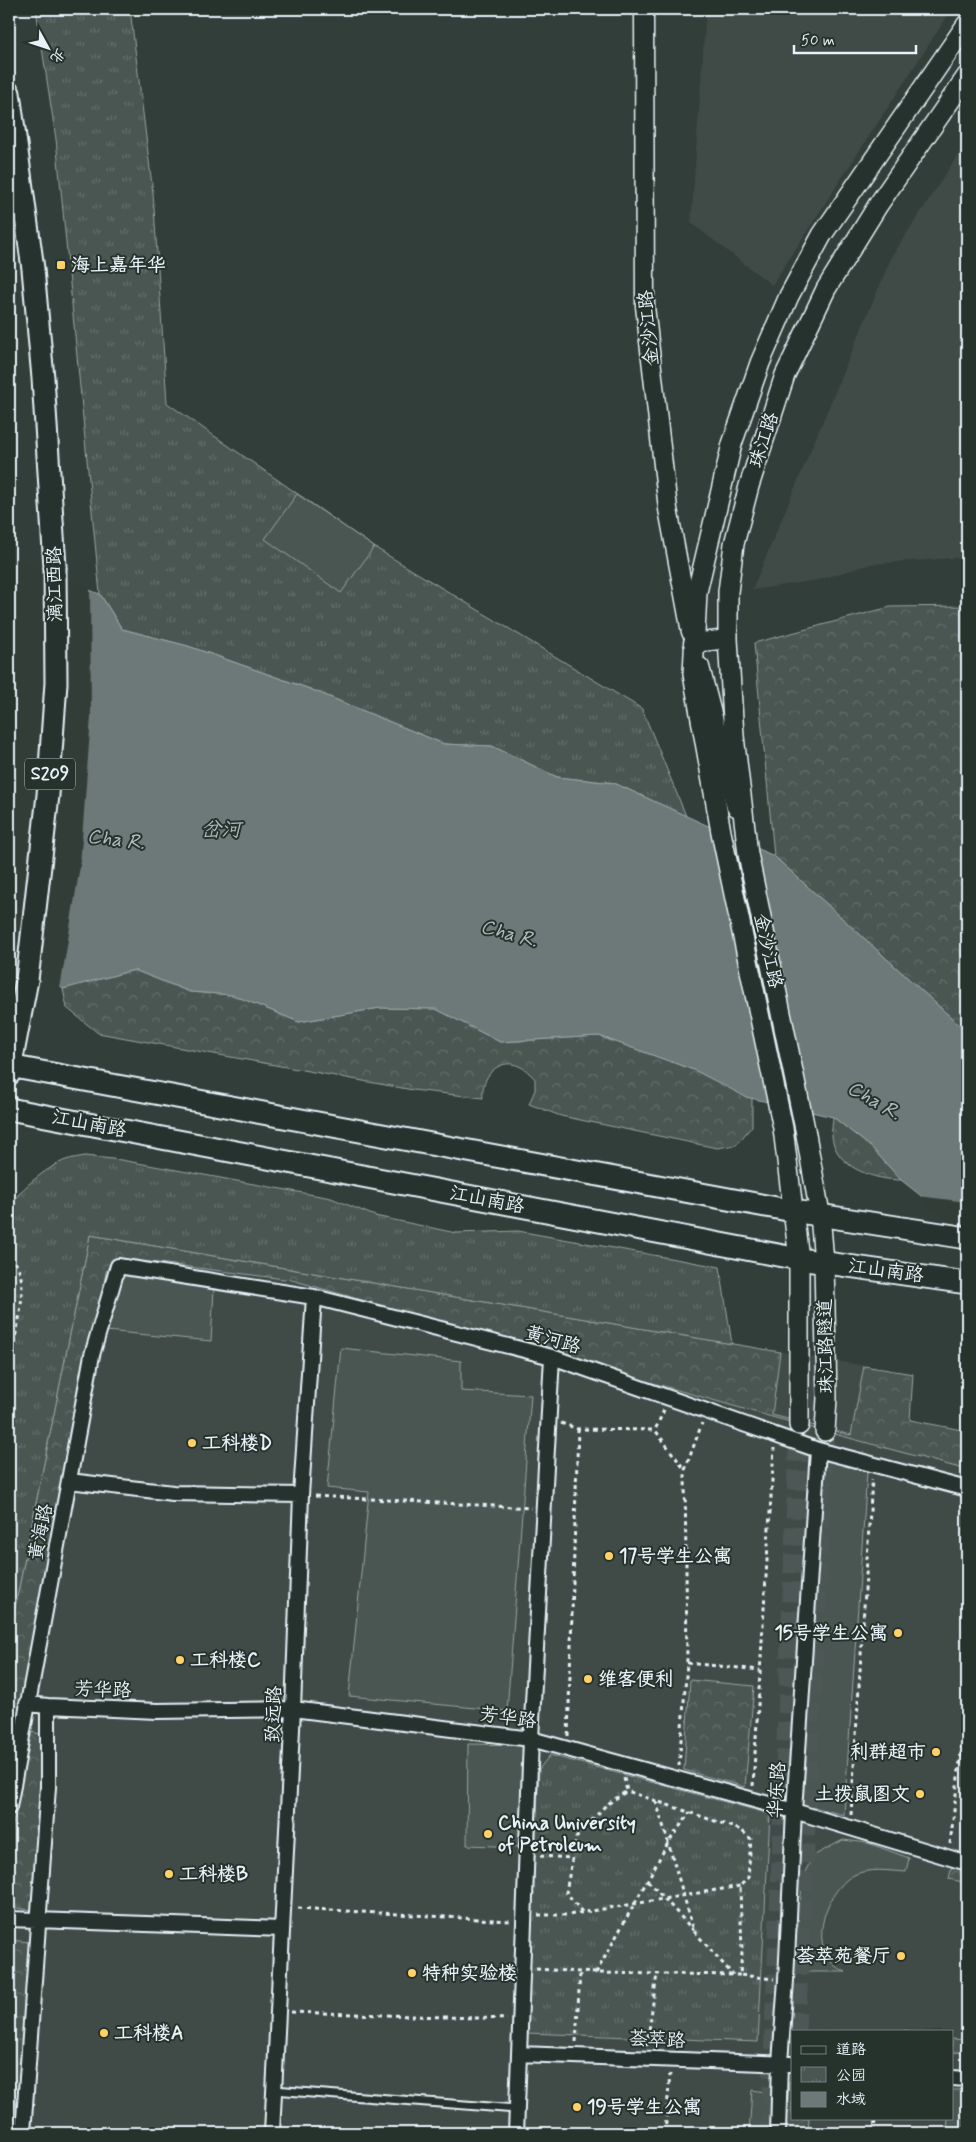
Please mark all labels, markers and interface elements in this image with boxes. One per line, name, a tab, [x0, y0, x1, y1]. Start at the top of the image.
north arrow	[22, 22, 72, 72]
scale bar	[794, 22, 916, 54]
text: 50 m	[801, 31, 835, 51]
text: 北	[46, 45, 69, 67]
place label: 海上嘉年华	[71, 253, 166, 278]
marker: 海上嘉年华	[55, 259, 67, 271]
street label: 金沙江路	[633, 289, 665, 367]
street label: 珠江路	[743, 409, 785, 471]
street label: 漓江西路	[42, 546, 68, 622]
road number: S209	[25, 759, 75, 790]
water label: 岔河	[201, 817, 244, 844]
water label: Cha R.	[85, 823, 147, 857]
street label: 金沙江路	[748, 911, 788, 991]
water label: Cha R.	[477, 913, 541, 955]
water label: Cha R.	[842, 1075, 906, 1127]
street label: 江山南路	[49, 1104, 129, 1144]
street label: 江山南路	[447, 1180, 527, 1220]
street label: 江山南路	[847, 1253, 925, 1289]
street label: 珠江路隧道	[813, 1298, 839, 1394]
street label: 黄河路	[522, 1320, 584, 1360]
place label: 工科楼D	[202, 1431, 272, 1456]
marker: 工科楼D	[186, 1437, 198, 1449]
street label: 黄海路	[23, 1502, 59, 1562]
place label: 17号学生公寓	[619, 1544, 732, 1569]
marker: 17号学生公寓	[603, 1550, 615, 1562]
place label: 15号学生公寓	[774, 1621, 888, 1646]
marker: 15号学生公寓	[892, 1627, 904, 1639]
place label: 工科楼C	[190, 1648, 261, 1673]
marker: 工科楼C	[174, 1654, 186, 1666]
place label: 维客便利	[598, 1667, 674, 1692]
marker: 维客便利	[582, 1673, 594, 1685]
street label: 芳华路	[74, 1677, 132, 1703]
street label: 致远路	[261, 1685, 287, 1743]
street label: 芳华路	[478, 1702, 538, 1734]
place label: 利群超市	[850, 1740, 926, 1765]
marker: 利群超市	[930, 1746, 942, 1758]
street label: 华东路	[763, 1761, 791, 1819]
place label: 土拨鼠图文	[815, 1782, 910, 1807]
marker: 土拨鼠图文	[914, 1788, 926, 1800]
place label: China University of Petroleum	[498, 1811, 636, 1858]
marker: China University of Petroleum	[482, 1828, 494, 1840]
place label: 工科楼B	[179, 1862, 248, 1887]
marker: 工科楼B	[163, 1868, 175, 1880]
place label: 荟萃苑餐厅	[796, 1944, 891, 1969]
marker: 荟萃苑餐厅	[895, 1950, 907, 1962]
place label: 特种实验楼	[422, 1961, 517, 1986]
marker: 特种实验楼	[406, 1967, 418, 1979]
place label: 工科楼A	[114, 2021, 183, 2046]
street label: 荟萃路	[628, 2026, 686, 2054]
marker: 工科楼A	[98, 2027, 110, 2039]
legend	[791, 2030, 954, 2120]
text: 道路	[836, 2040, 866, 2060]
text: 公园	[836, 2066, 866, 2086]
text: 水域	[836, 2090, 866, 2110]
place label: 19号学生公寓	[587, 2095, 702, 2120]
marker: 19号学生公寓	[571, 2101, 583, 2113]

